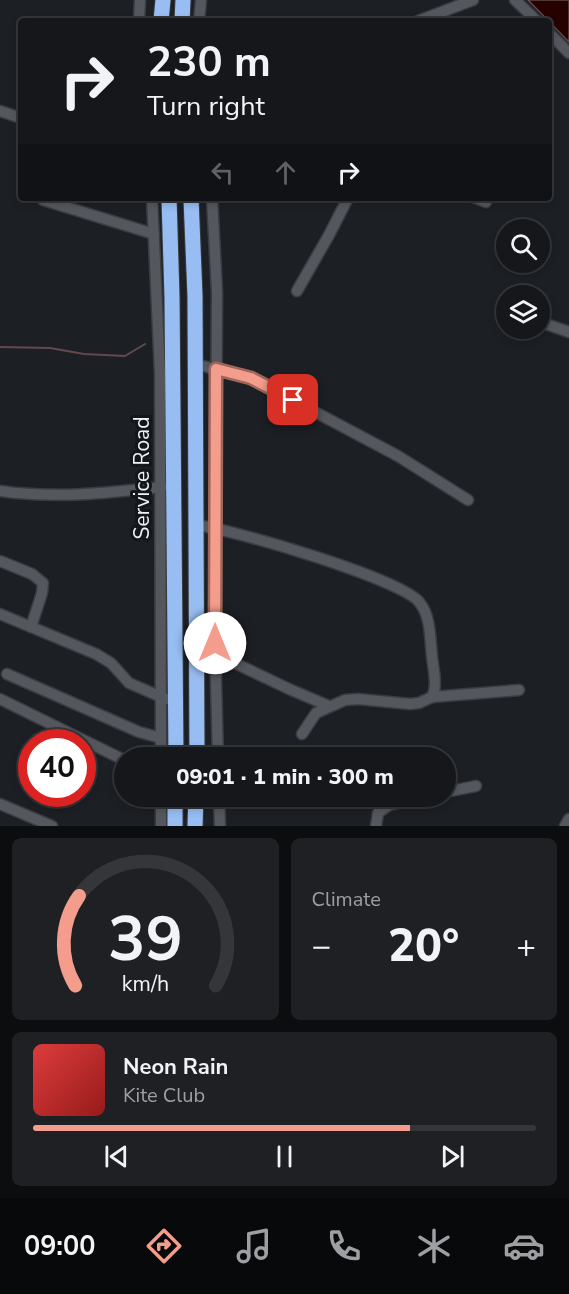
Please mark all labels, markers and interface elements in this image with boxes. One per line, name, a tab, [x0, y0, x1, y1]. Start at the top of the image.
text: 230 m	[147, 34, 271, 91]
icon: right	[48, 42, 126, 120]
text: Turn right	[147, 88, 265, 125]
icon: left	[206, 156, 239, 189]
icon: ahead	[269, 156, 302, 189]
icon: right	[332, 156, 365, 189]
map controls	[496, 219, 550, 339]
button: search	[496, 219, 550, 273]
button: layers	[496, 285, 550, 339]
pin	[267, 374, 318, 425]
icon: arrive	[276, 383, 309, 416]
street label: Service Road	[128, 417, 156, 539]
position arrow	[183, 611, 247, 675]
speed limit sign: 40	[18, 729, 96, 807]
text: 09:01 · 1 min · 300 m	[176, 762, 394, 792]
text: Climate	[312, 886, 381, 913]
text: 39	[108, 897, 183, 982]
text: 20°	[388, 916, 459, 977]
text: −	[312, 924, 331, 969]
text: +	[516, 924, 536, 969]
text: km/h	[122, 969, 169, 999]
text: Neon Rain	[123, 1052, 228, 1082]
text: Kite Club	[123, 1082, 205, 1109]
icon: previous	[100, 1140, 133, 1173]
icon: pause	[268, 1140, 301, 1173]
icon: next	[436, 1140, 469, 1173]
icon: directions	[143, 1225, 185, 1267]
icon: music	[233, 1225, 275, 1267]
icon: phone	[323, 1225, 365, 1267]
icon: climate	[413, 1225, 455, 1267]
icon: car	[503, 1225, 545, 1267]
text: 09:00	[24, 1228, 95, 1265]

